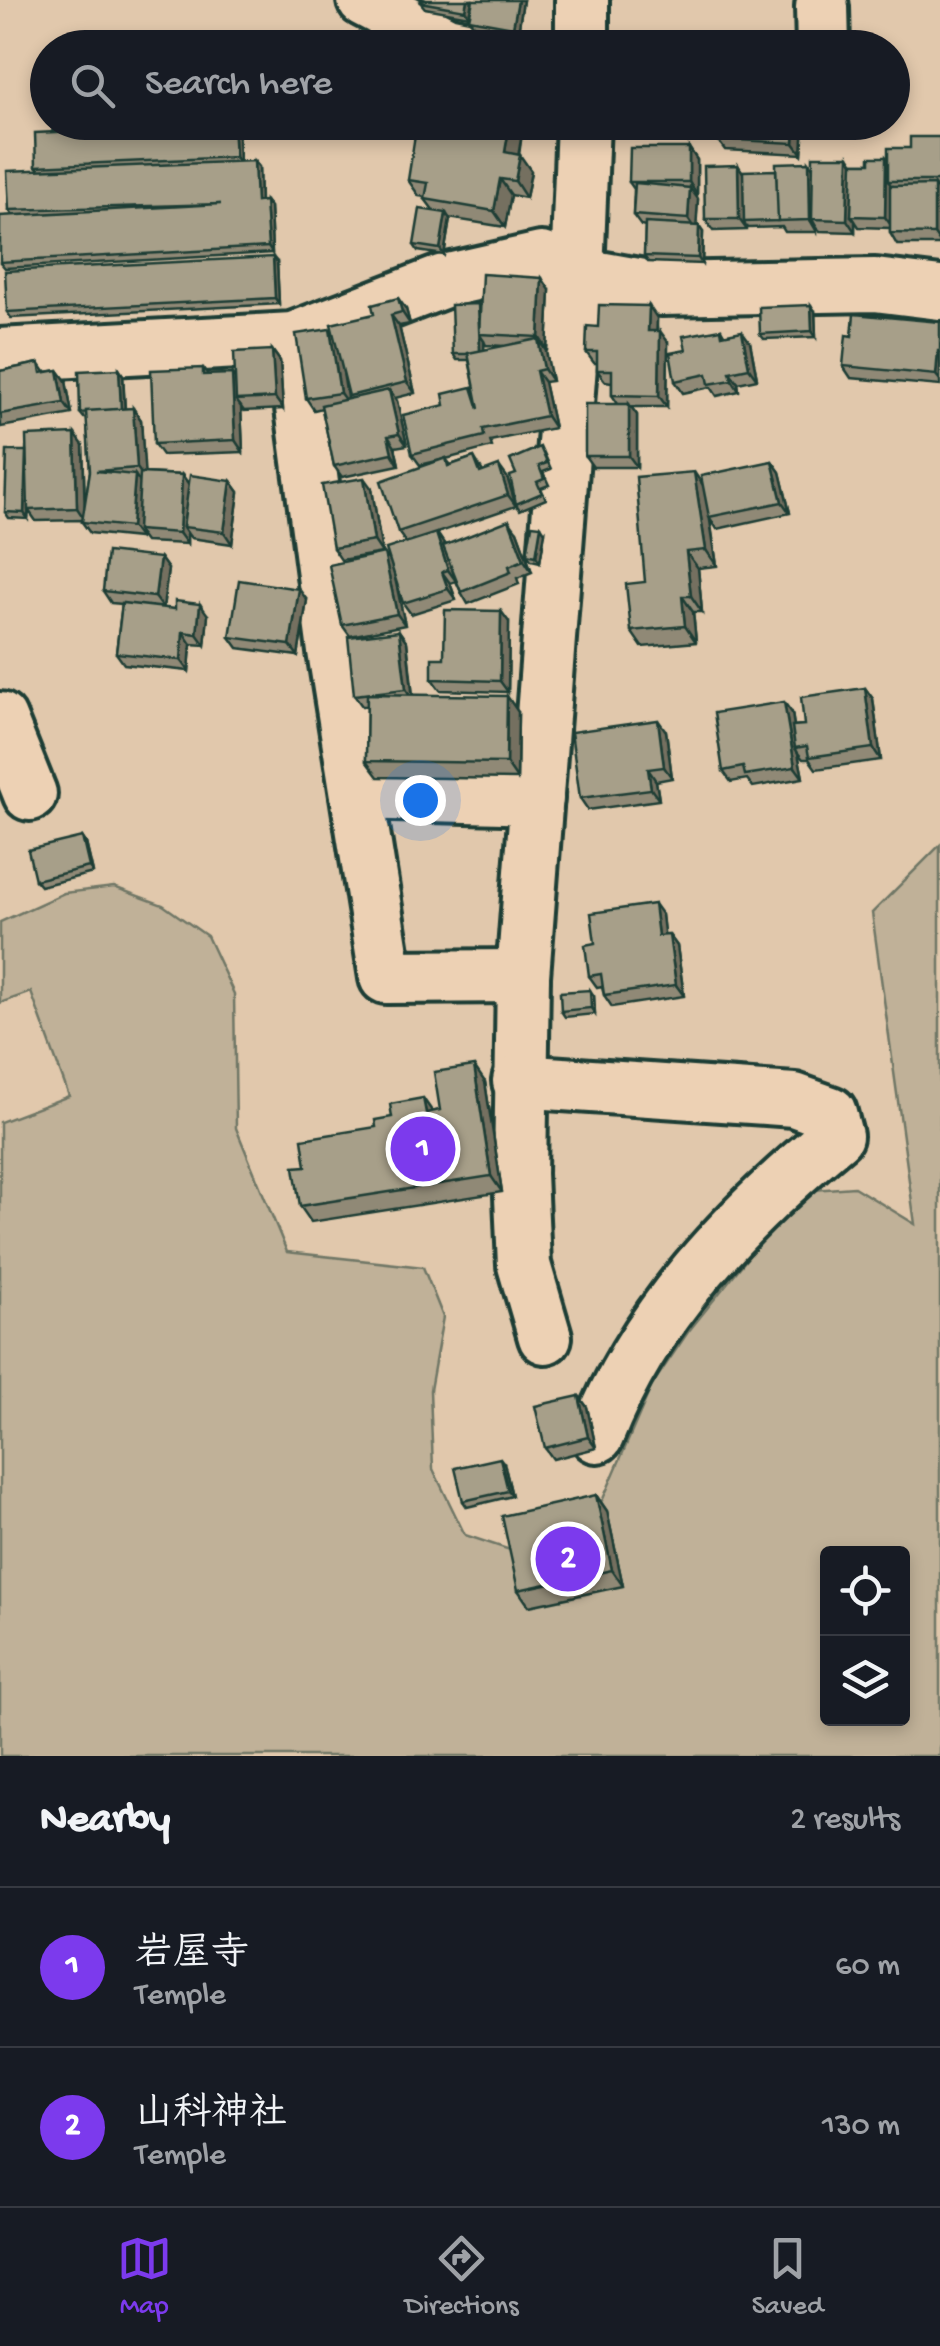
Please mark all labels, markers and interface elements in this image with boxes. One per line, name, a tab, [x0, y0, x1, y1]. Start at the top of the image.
search box	[30, 30, 910, 140]
icon: search	[65, 58, 120, 113]
text: Search here	[145, 63, 332, 107]
your location	[395, 775, 446, 826]
pin: 1	[390, 1112, 456, 1186]
pin: 2	[536, 1522, 600, 1596]
map controls	[820, 1546, 910, 1726]
button: locate	[820, 1546, 910, 1636]
button: layers	[820, 1636, 910, 1726]
text: Nearby	[40, 1797, 170, 1846]
text: 2 results	[790, 1802, 900, 1840]
text: 岩屋寺	[135, 1934, 249, 1978]
text: 1	[66, 1948, 79, 1986]
text: 60 m	[835, 1948, 900, 1986]
text: Temple	[135, 1978, 226, 2016]
text: 山科神社	[135, 2094, 287, 2138]
text: 2	[65, 2108, 80, 2146]
text: 130 m	[822, 2108, 900, 2146]
text: Temple	[135, 2138, 226, 2176]
tab: Map	[117, 2231, 172, 2324]
tab: Directions	[405, 2231, 519, 2324]
tab: Saved	[752, 2231, 823, 2324]

